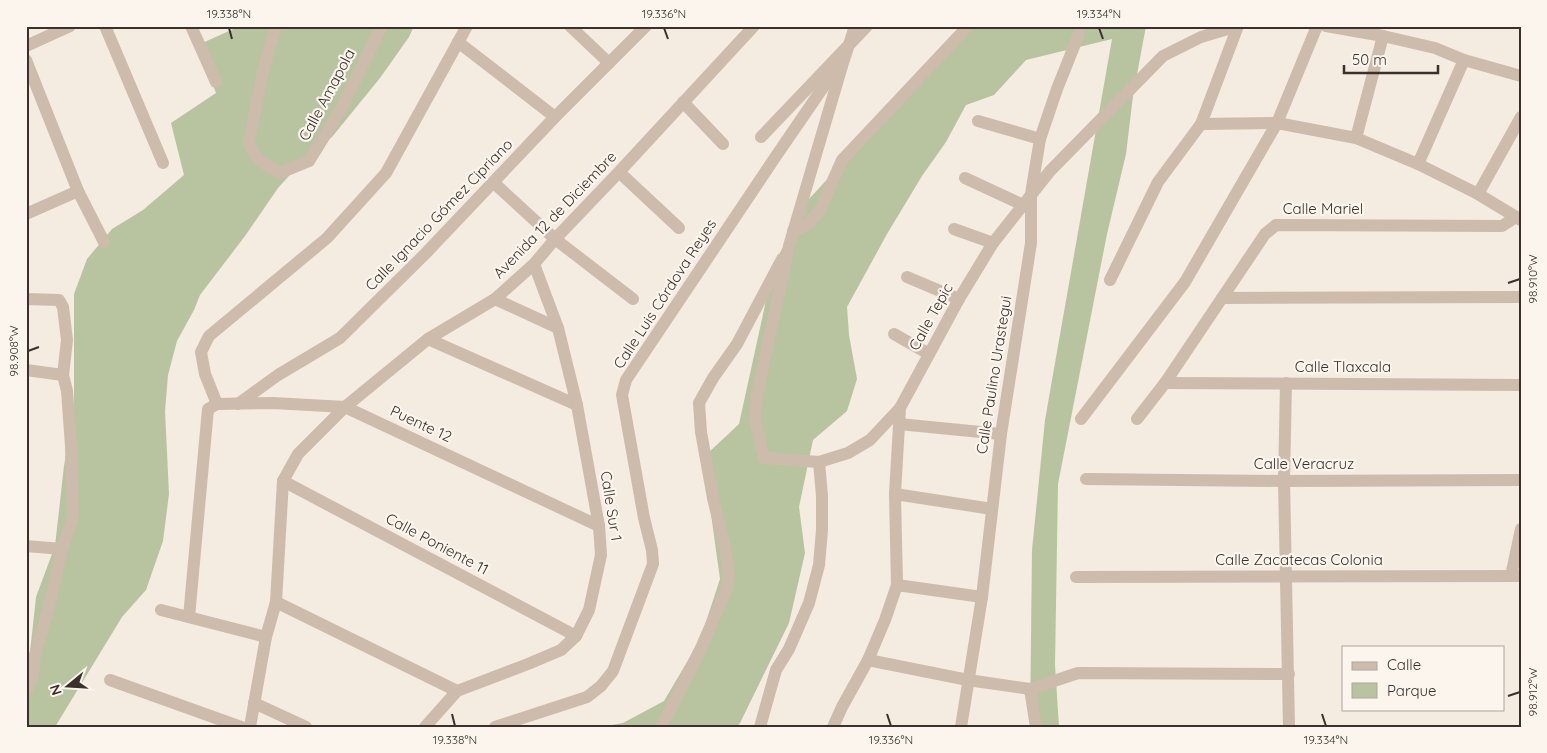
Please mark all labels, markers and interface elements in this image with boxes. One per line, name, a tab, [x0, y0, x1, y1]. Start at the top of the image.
text: 19.338°N	[207, 6, 251, 21]
text: 19.336°N	[642, 6, 686, 21]
text: 19.334°N	[1077, 6, 1121, 21]
scale bar	[1344, 42, 1438, 74]
street label: Calle Amapola	[294, 46, 359, 144]
text: 50 m	[1352, 50, 1387, 69]
street label: Calle Ignacio Gómez Cipriano	[361, 135, 516, 295]
street label: Avenida 12 de Diciembre	[489, 147, 620, 282]
street label: Calle Mariel	[1283, 199, 1363, 218]
street label: Calle Luis Córdova Reyes	[609, 215, 720, 372]
text: 98.910°W	[1525, 254, 1540, 304]
street label: Calle Tepic	[904, 280, 957, 354]
street label: Calle Paulino Urastegui	[972, 294, 1015, 455]
text: 98.908°W	[6, 325, 21, 377]
street label: Calle Tlaxcala	[1295, 357, 1391, 376]
street label: Puente 12	[387, 401, 455, 446]
street label: Calle Veracruz	[1254, 454, 1354, 473]
street label: Calle Sur 1	[597, 470, 626, 542]
street label: Calle Poniente 11	[383, 508, 492, 579]
street label: Calle Zacatecas Colonia	[1215, 550, 1383, 569]
legend	[1342, 646, 1504, 710]
text: Calle	[1387, 655, 1421, 674]
north arrow	[42, 660, 92, 710]
text: 98.912°W	[1525, 667, 1540, 716]
text: Parque	[1387, 681, 1437, 700]
text: N	[45, 682, 66, 698]
text: 19.338°N	[433, 732, 477, 747]
text: 19.336°N	[869, 732, 913, 747]
text: 19.334°N	[1304, 732, 1348, 747]

